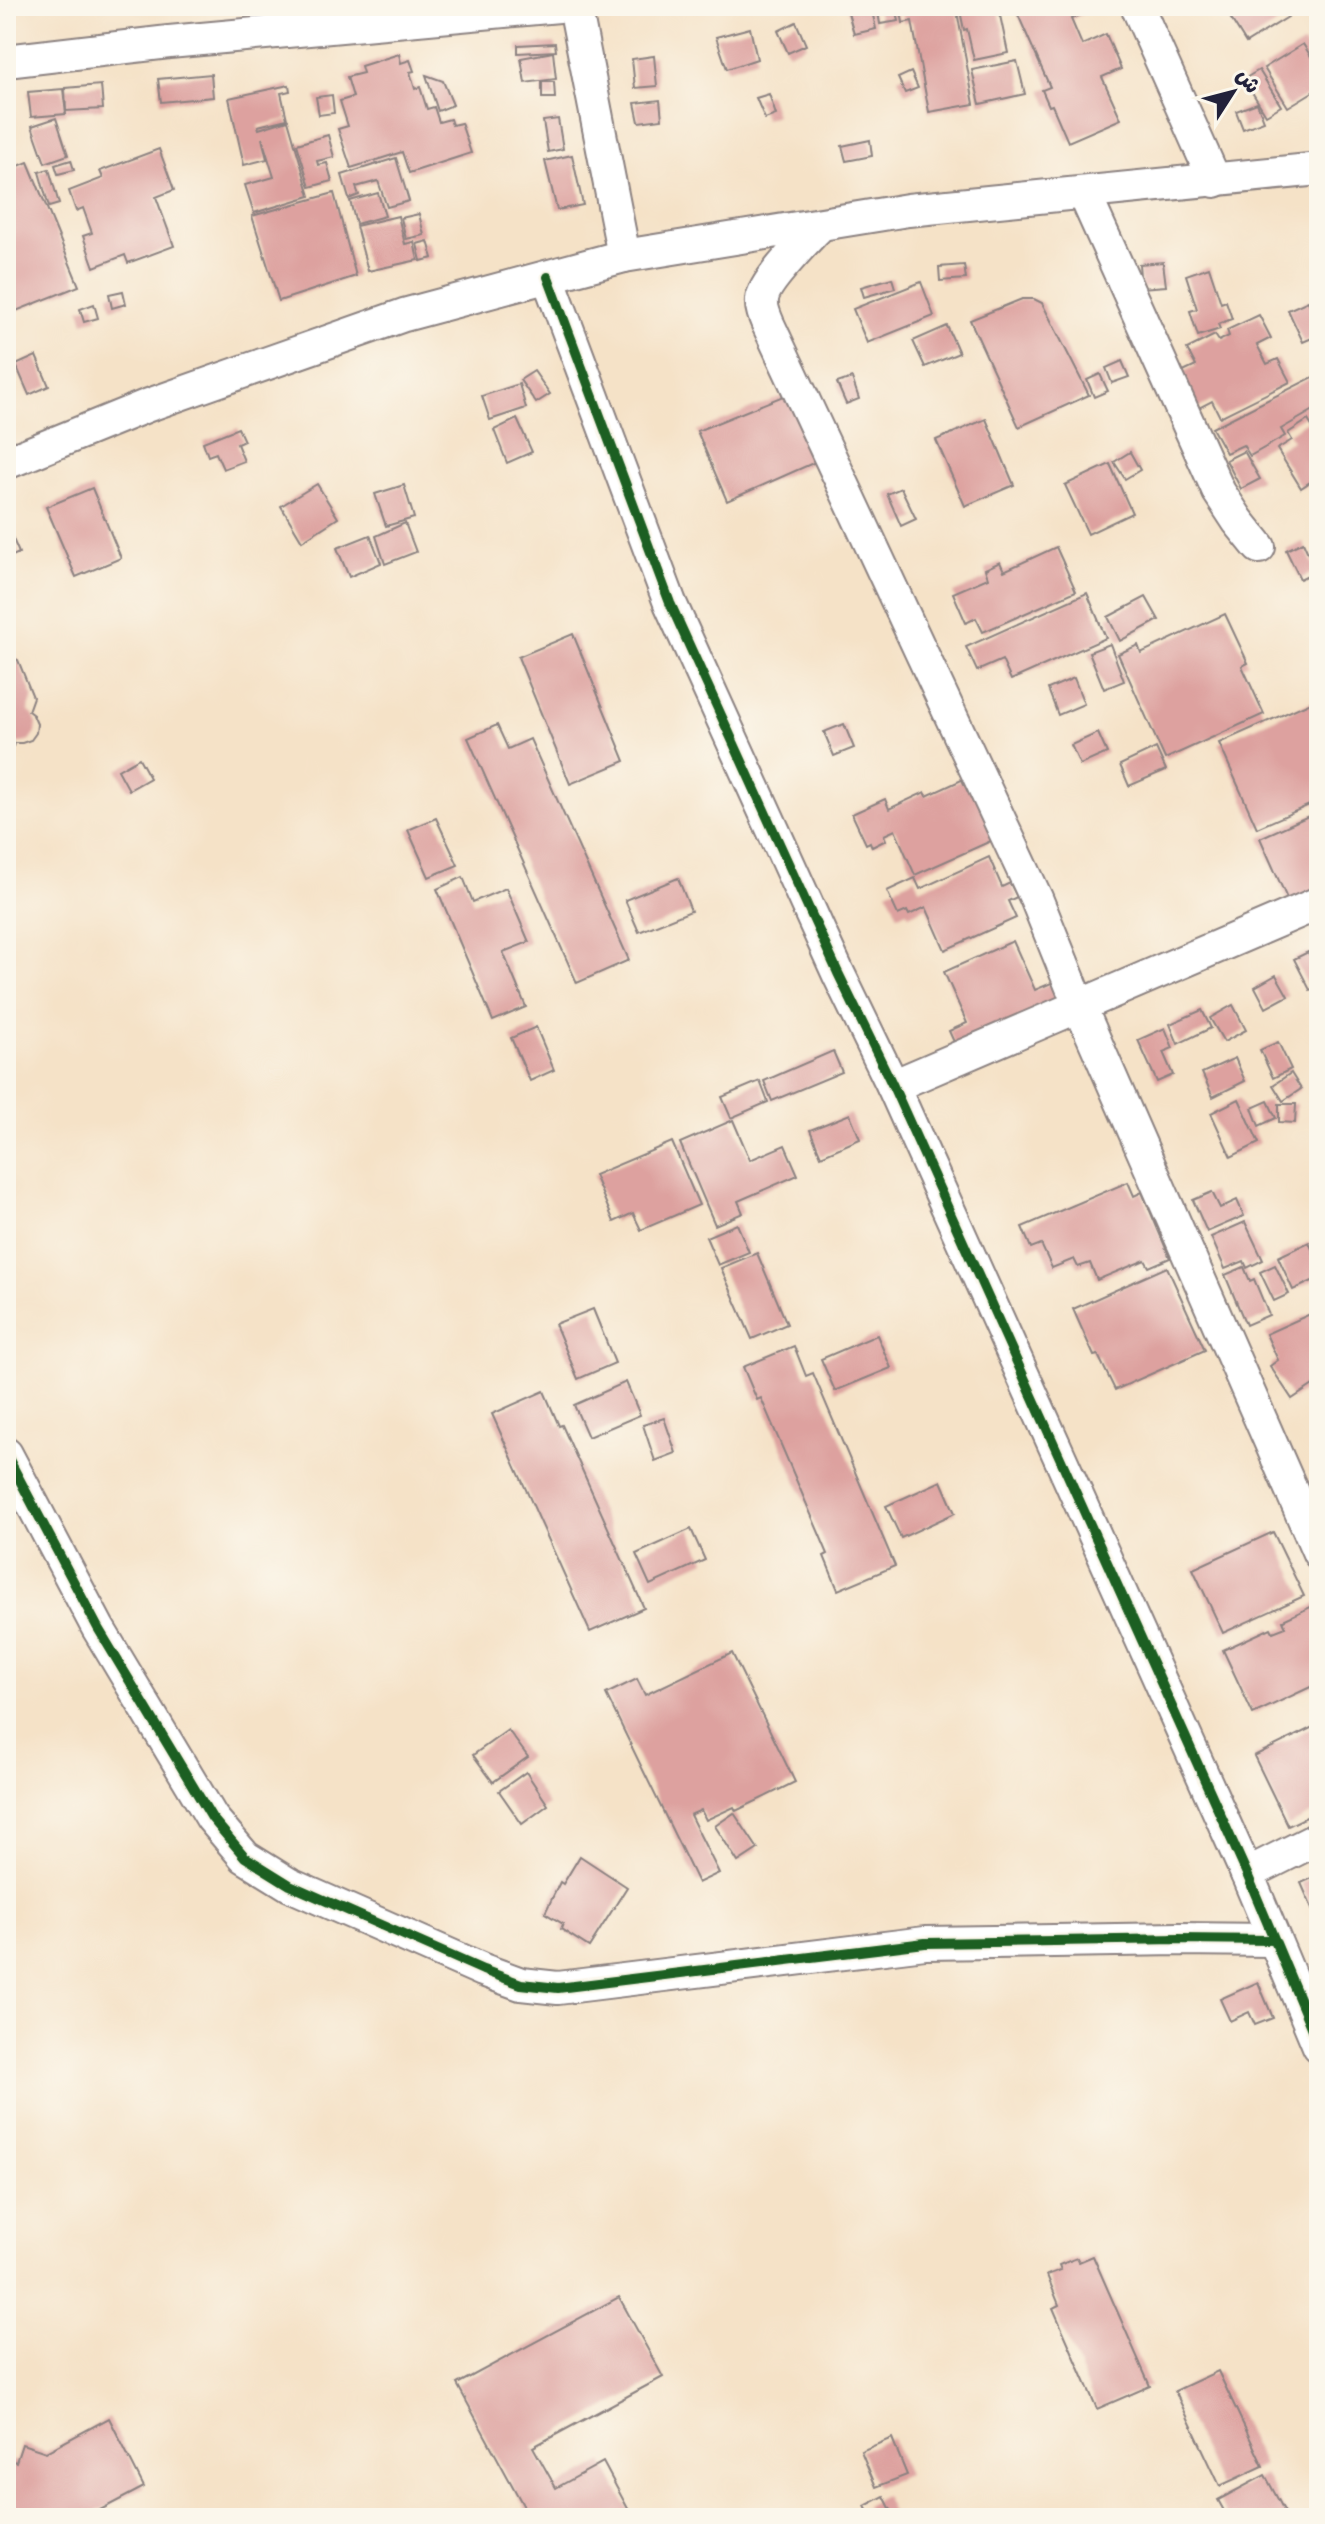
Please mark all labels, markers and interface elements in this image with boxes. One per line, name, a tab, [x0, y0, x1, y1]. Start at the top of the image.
north arrow	[1193, 52, 1273, 132]
text: ش	[1226, 59, 1272, 102]

